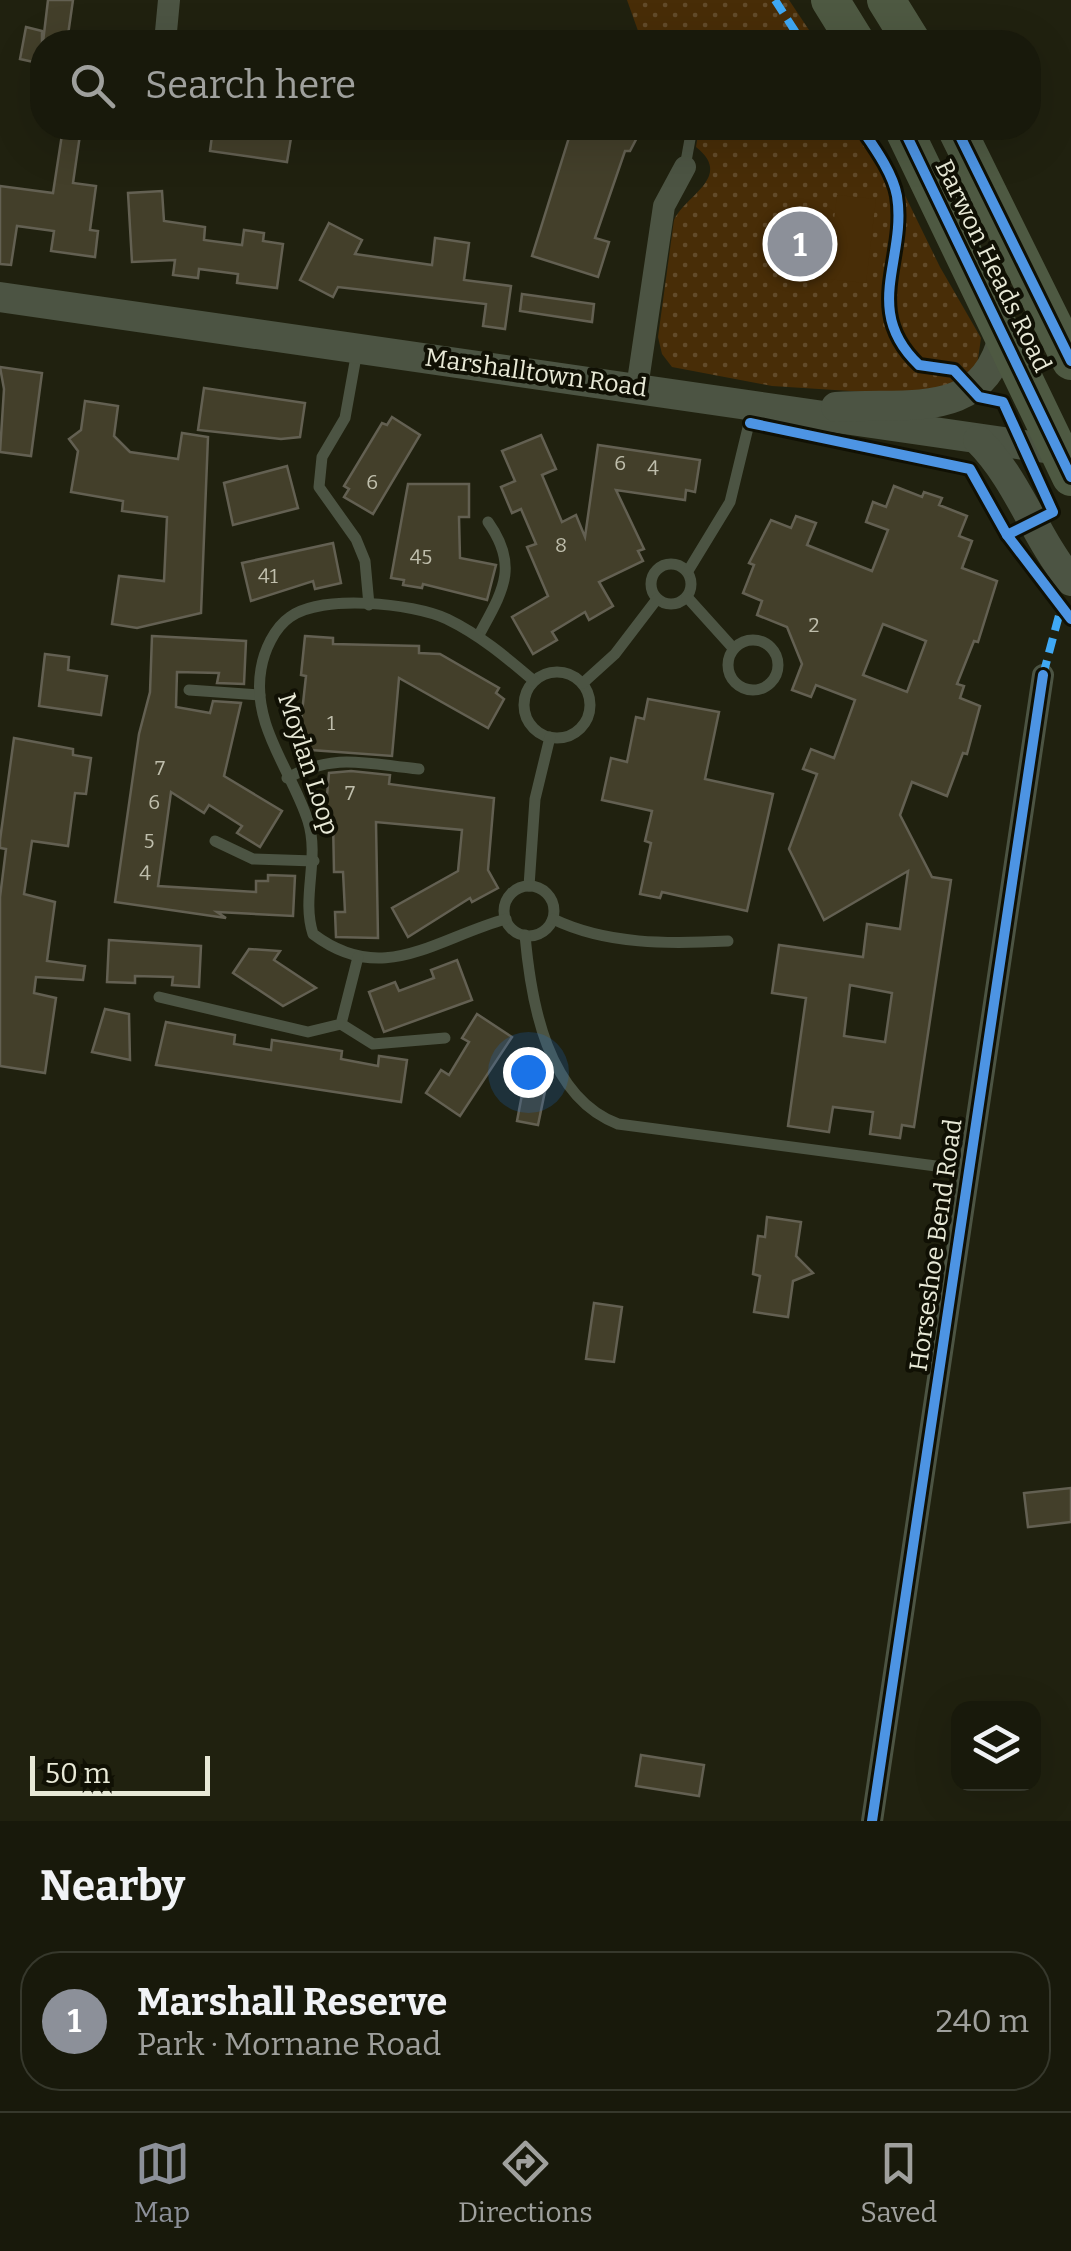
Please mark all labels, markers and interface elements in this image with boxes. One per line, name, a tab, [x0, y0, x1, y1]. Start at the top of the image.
search box	[30, 30, 1041, 140]
icon: search	[65, 58, 120, 113]
text: Search here	[145, 62, 356, 108]
street label: Barwon Heads Road	[929, 155, 1058, 377]
pin: 1	[768, 206, 832, 282]
street label: Marshalltown Road	[423, 343, 649, 403]
house number: 6	[614, 451, 626, 475]
house number: 4	[647, 456, 659, 480]
house number: 6	[366, 470, 378, 494]
house number: 8	[555, 533, 567, 557]
house number: 45	[410, 545, 432, 569]
house number: 41	[258, 564, 278, 588]
house number: 2	[809, 613, 819, 637]
street label: Moylan Loop	[271, 689, 345, 839]
house number: 1	[327, 711, 335, 735]
house number: 7	[155, 756, 165, 780]
house number: 7	[345, 781, 355, 805]
house number: 6	[148, 790, 160, 814]
house number: 5	[144, 829, 154, 853]
house number: 4	[139, 861, 151, 885]
your location	[503, 1047, 554, 1098]
street label: Horseshoe Bend Road	[903, 1117, 969, 1373]
map controls	[951, 1701, 1041, 1791]
button: layers	[951, 1701, 1041, 1791]
scale bar	[30, 1751, 210, 1796]
text: 50 m	[45, 1757, 110, 1790]
text: Nearby	[40, 1861, 185, 1911]
text: Marshall Reserve	[137, 1979, 447, 2025]
text: 1	[68, 2002, 81, 2040]
text: 240 m	[935, 2002, 1029, 2040]
text: Park · Mornane Road	[137, 2025, 441, 2063]
tab: Map	[134, 2136, 190, 2229]
tab: Directions	[458, 2136, 593, 2229]
tab: Saved	[860, 2136, 937, 2229]

